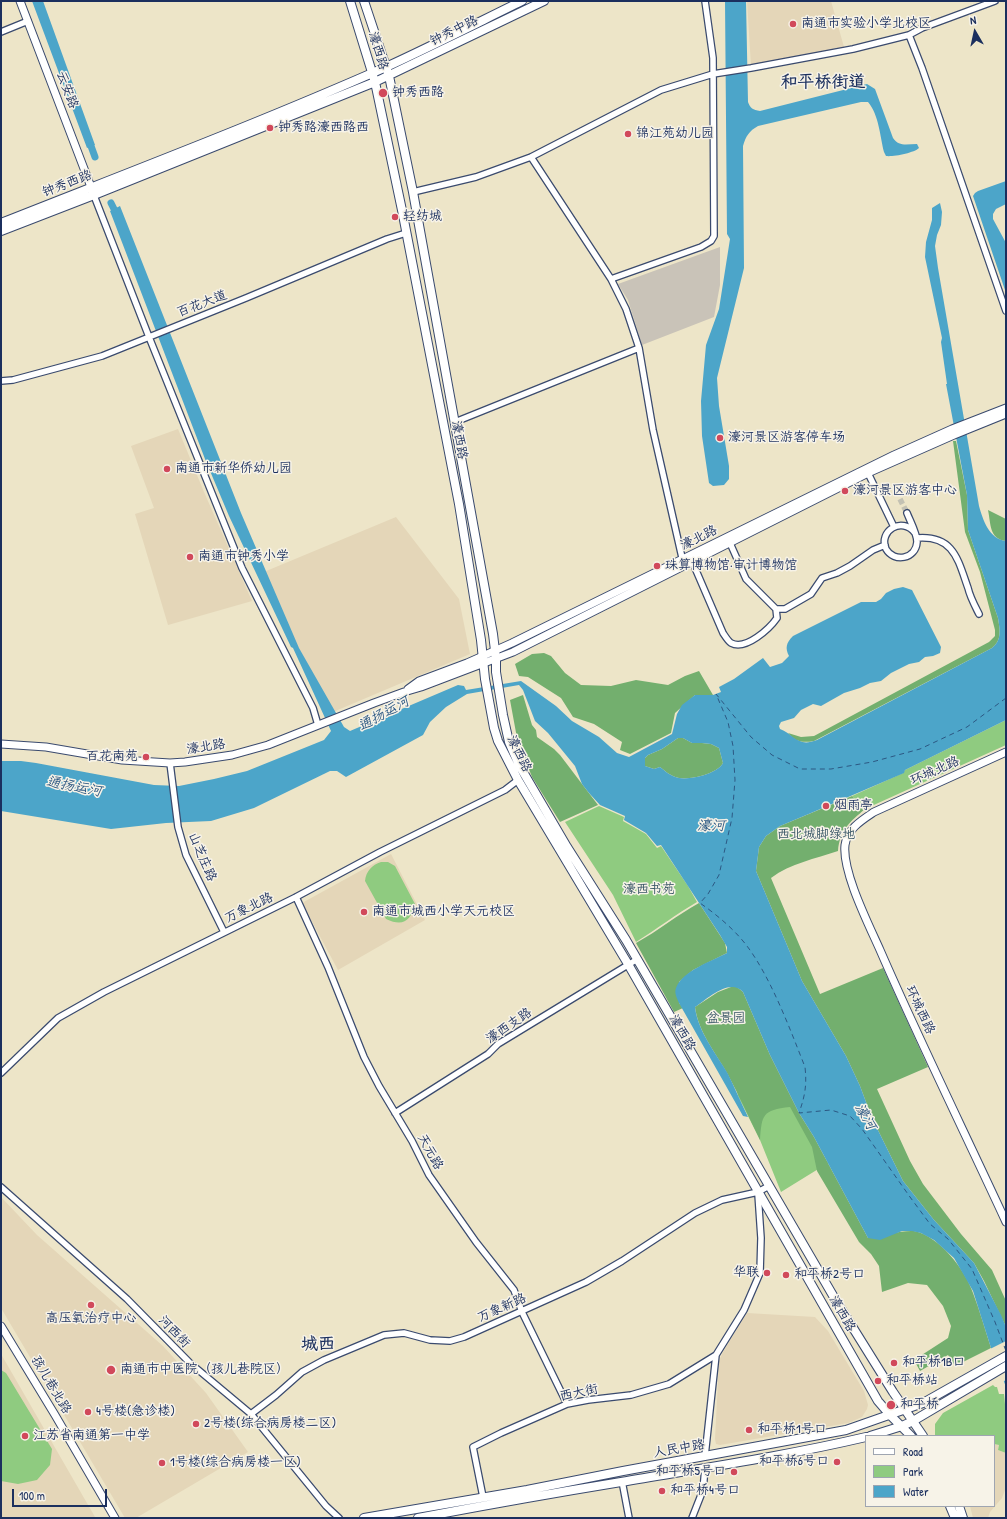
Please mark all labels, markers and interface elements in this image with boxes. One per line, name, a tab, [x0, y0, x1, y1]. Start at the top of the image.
north arrow	[955, 12, 995, 52]
street label: 钟秀中路	[427, 13, 481, 49]
text: N	[969, 13, 977, 28]
place label: 南通市实验小学北校区	[801, 16, 931, 32]
marker: 南通市实验小学北校区	[788, 19, 798, 29]
street label: 濠西路	[365, 30, 391, 72]
street label: 云安路	[53, 69, 81, 111]
district label: 和平桥街道	[781, 72, 865, 92]
place label: 钟秀西路	[392, 85, 444, 101]
marker: 钟秀西路	[377, 87, 389, 99]
place label: 钟秀路濠西路西	[278, 120, 369, 136]
marker: 钟秀路濠西路西	[265, 123, 275, 133]
place label: 锦江苑幼儿园	[636, 126, 714, 142]
marker: 锦江苑幼儿园	[623, 129, 633, 139]
street label: 钟秀西路	[40, 167, 94, 201]
place label: 轻纺城	[403, 209, 442, 225]
marker: 轻纺城	[390, 212, 400, 222]
street label: 百花大道	[175, 287, 229, 321]
street label: 濠西路	[448, 419, 470, 461]
place label: 濠河景区游客停车场	[728, 430, 845, 446]
marker: 濠河景区游客停车场	[715, 433, 725, 443]
place label: 南通市新华侨幼儿园	[175, 461, 292, 477]
marker: 南通市新华侨幼儿园	[162, 464, 172, 474]
place label: 濠河景区游客中心	[853, 483, 957, 499]
marker: 濠河景区游客中心	[840, 486, 850, 496]
street label: 濠北路	[678, 522, 720, 554]
place label: 南通市钟秀小学	[198, 549, 289, 565]
marker: 南通市钟秀小学	[185, 552, 195, 562]
place label: 珠算博物馆·审计博物馆	[665, 558, 798, 574]
marker: 珠算博物馆·审计博物馆	[652, 561, 662, 571]
water label: 通扬运河	[355, 693, 413, 735]
street label: 濠西路	[503, 733, 535, 775]
street label: 濠北路	[186, 736, 226, 758]
place label: 百花南苑	[86, 749, 138, 765]
marker: 百花南苑	[141, 752, 151, 762]
street label: 环城北路	[908, 753, 962, 789]
water label: 通扬运河	[45, 773, 103, 801]
place label: 烟雨亭	[834, 798, 873, 814]
marker: 烟雨亭	[821, 801, 831, 811]
water label: 濠河	[697, 818, 725, 834]
park label: 西北城脚绿地	[777, 827, 855, 843]
street label: 山芝庄路	[185, 830, 219, 884]
park label: 濠西书苑	[623, 882, 675, 898]
street label: 万象北路	[222, 890, 276, 926]
place label: 南通市城西小学天元校区	[372, 904, 515, 920]
marker: 南通市城西小学天元校区	[359, 907, 369, 917]
street label: 环城西路	[902, 983, 938, 1037]
street label: 濠西支路	[483, 1005, 535, 1047]
park label: 盆景园	[707, 1011, 745, 1027]
street label: 濠西路	[665, 1012, 699, 1054]
water label: 濠河	[851, 1101, 879, 1133]
street label: 天元路	[414, 1131, 446, 1173]
place label: 华联	[733, 1265, 759, 1281]
place label: 和平桥2号口	[794, 1267, 865, 1283]
marker: 华联	[762, 1268, 772, 1278]
marker: 和平桥2号口	[781, 1270, 791, 1280]
street label: 万象新路	[475, 1290, 529, 1326]
street label: 濠西路	[825, 1293, 859, 1335]
marker: 高压氧治疗中心	[86, 1300, 96, 1310]
place label: 高压氧治疗中心	[46, 1311, 136, 1327]
street label: 河西街	[155, 1313, 193, 1351]
district label: 城西	[301, 1334, 335, 1354]
street label: 孩儿巷北路	[28, 1353, 74, 1417]
place label: 和平桥1B口	[902, 1355, 965, 1371]
marker: 和平桥1B口	[889, 1358, 899, 1368]
place label: 南通市中医院（孩儿巷院区）	[120, 1362, 289, 1378]
marker: 南通市中医院（孩儿巷院区）	[105, 1364, 117, 1376]
place label: 和平桥站	[886, 1373, 938, 1389]
marker: 和平桥站	[873, 1376, 883, 1386]
street label: 西大街	[558, 1381, 600, 1405]
place label: 和平桥	[900, 1397, 939, 1413]
marker: 和平桥	[885, 1399, 897, 1411]
place label: 4号楼(急诊楼)	[96, 1404, 175, 1420]
marker: 4号楼(急诊楼)	[83, 1407, 93, 1417]
place label: 2号楼(综合病房楼二区)	[204, 1416, 336, 1432]
marker: 2号楼(综合病房楼二区)	[191, 1419, 201, 1429]
place label: 和平桥1号口	[757, 1422, 827, 1438]
marker: 和平桥1号口	[744, 1425, 754, 1435]
place label: 江苏省南通第一中学	[33, 1428, 150, 1444]
marker: 江苏省南通第一中学	[20, 1431, 30, 1441]
legend	[865, 1435, 995, 1507]
street label: 人民中路	[652, 1437, 706, 1461]
text: Road	[903, 1443, 923, 1460]
place label: 和平桥6号口	[759, 1454, 829, 1470]
place label: 1号楼(综合病房楼一区)	[170, 1455, 301, 1471]
marker: 和平桥6号口	[832, 1457, 842, 1467]
marker: 1号楼(综合病房楼一区)	[157, 1458, 167, 1468]
text: Park	[903, 1463, 923, 1480]
place label: 和平桥5号口	[656, 1464, 726, 1480]
marker: 和平桥5号口	[729, 1467, 739, 1477]
scale bar	[14, 1481, 109, 1507]
place label: 和平桥4号口	[670, 1483, 740, 1499]
text: Water	[903, 1483, 929, 1500]
marker: 和平桥4号口	[657, 1486, 667, 1496]
text: 100 m	[19, 1487, 45, 1504]

